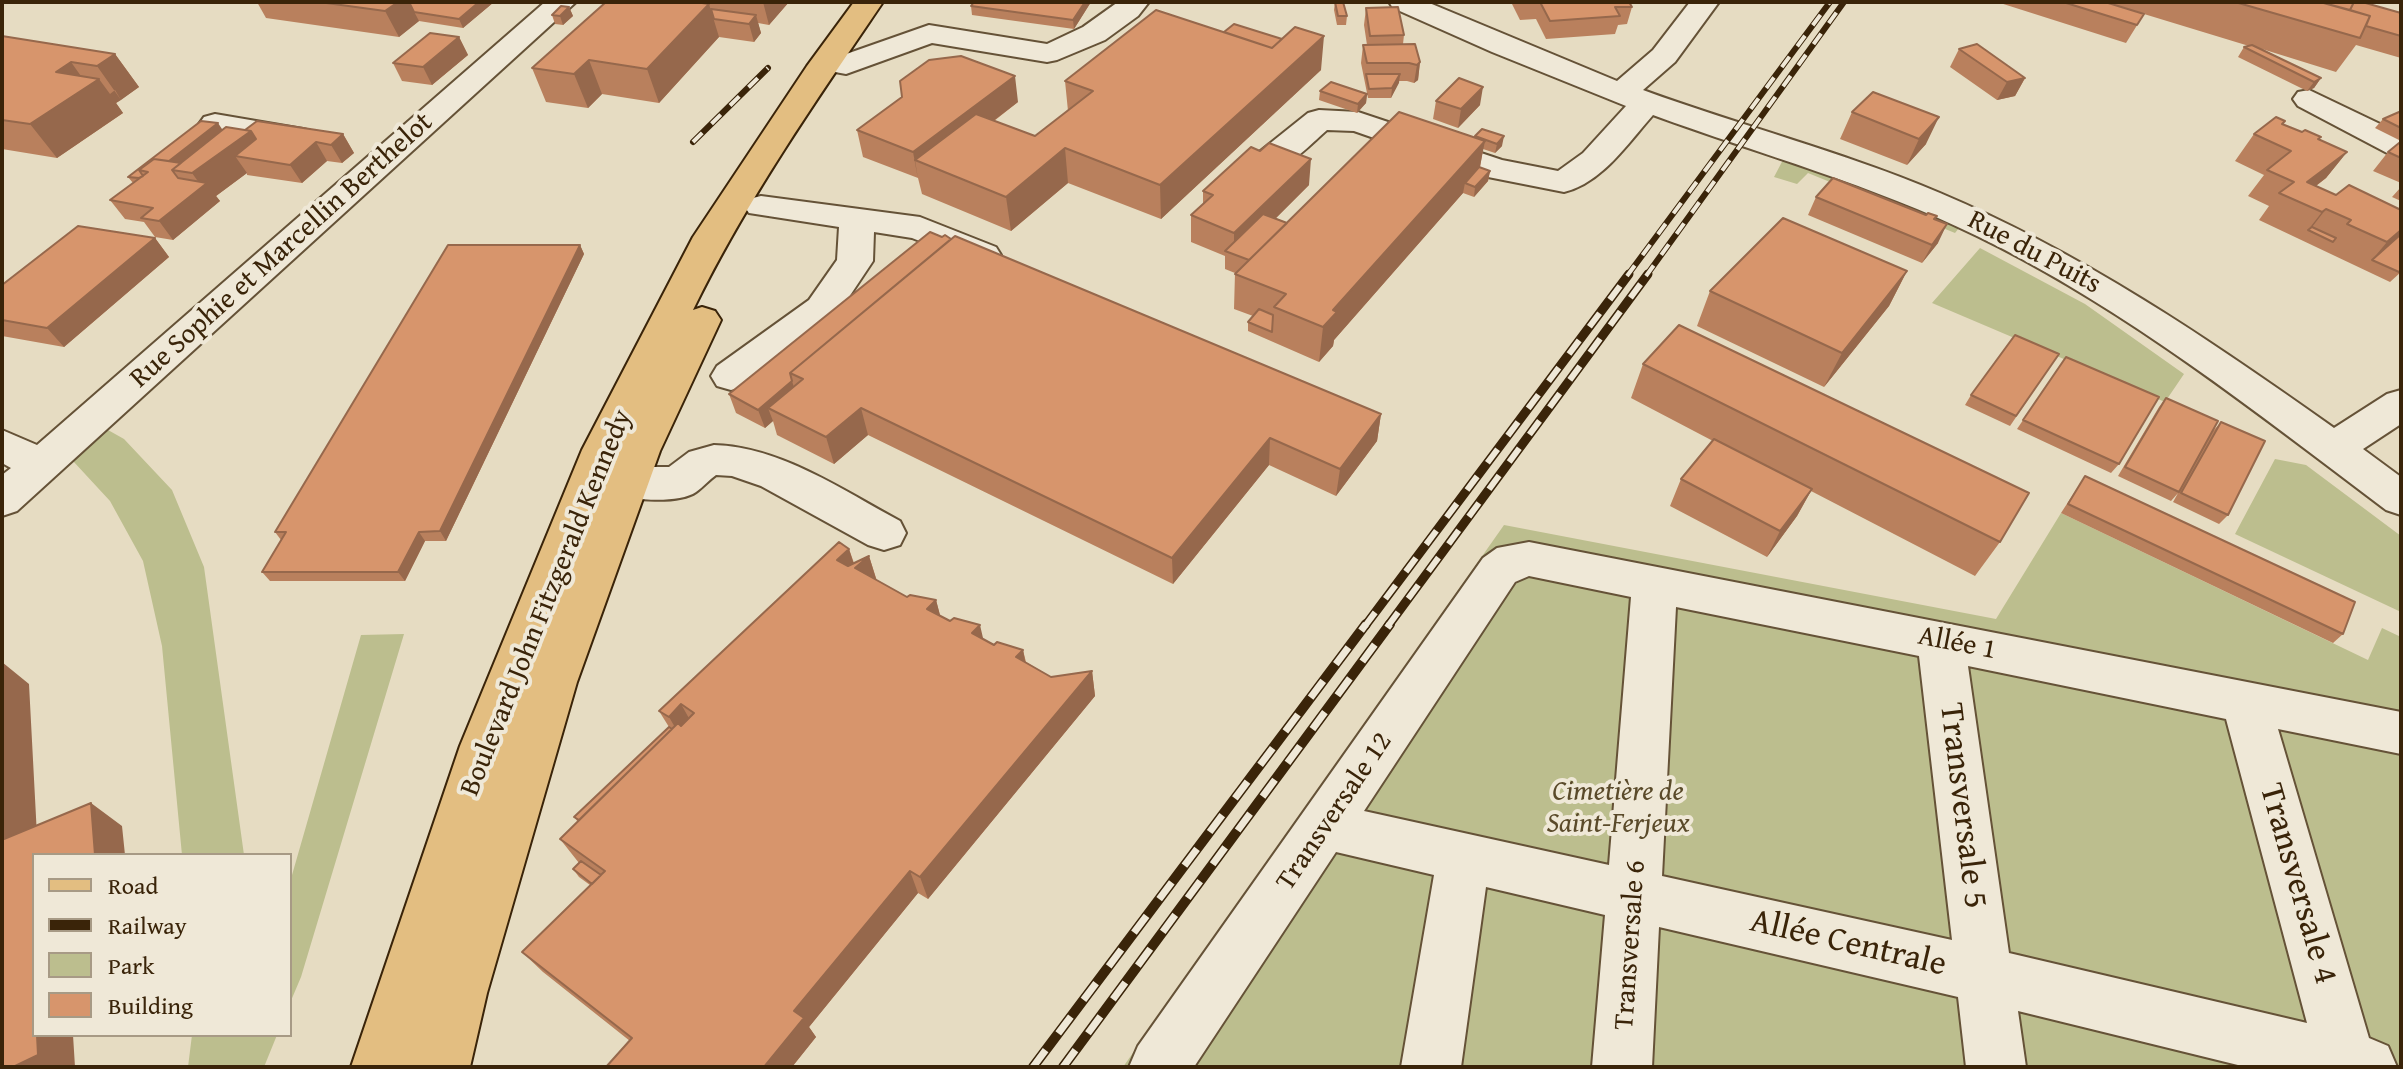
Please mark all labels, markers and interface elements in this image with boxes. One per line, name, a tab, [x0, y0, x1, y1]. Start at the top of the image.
street label: Rue Sophie et Marcellin Berthelot	[124, 106, 440, 396]
street label: Rue du Puits	[1962, 204, 2106, 302]
street label: Boulevard John Fitzgerald Kennedy	[454, 405, 640, 801]
street label: Allée 1	[1915, 620, 1999, 668]
street label: Transversale 5	[1929, 701, 1995, 911]
street label: Transversale 12	[1270, 727, 1400, 897]
park label: Cimetière de Saint-Ferjeux	[1546, 776, 1690, 842]
street label: Transversale 4	[2249, 779, 2345, 989]
legend	[32, 853, 292, 1037]
street label: Transversale 6	[1608, 859, 1654, 1031]
text: Road	[108, 868, 158, 903]
street label: Allée Centrale	[1746, 902, 1950, 986]
text: Railway	[108, 908, 187, 943]
text: Park	[108, 948, 154, 983]
text: Building	[108, 988, 193, 1023]

